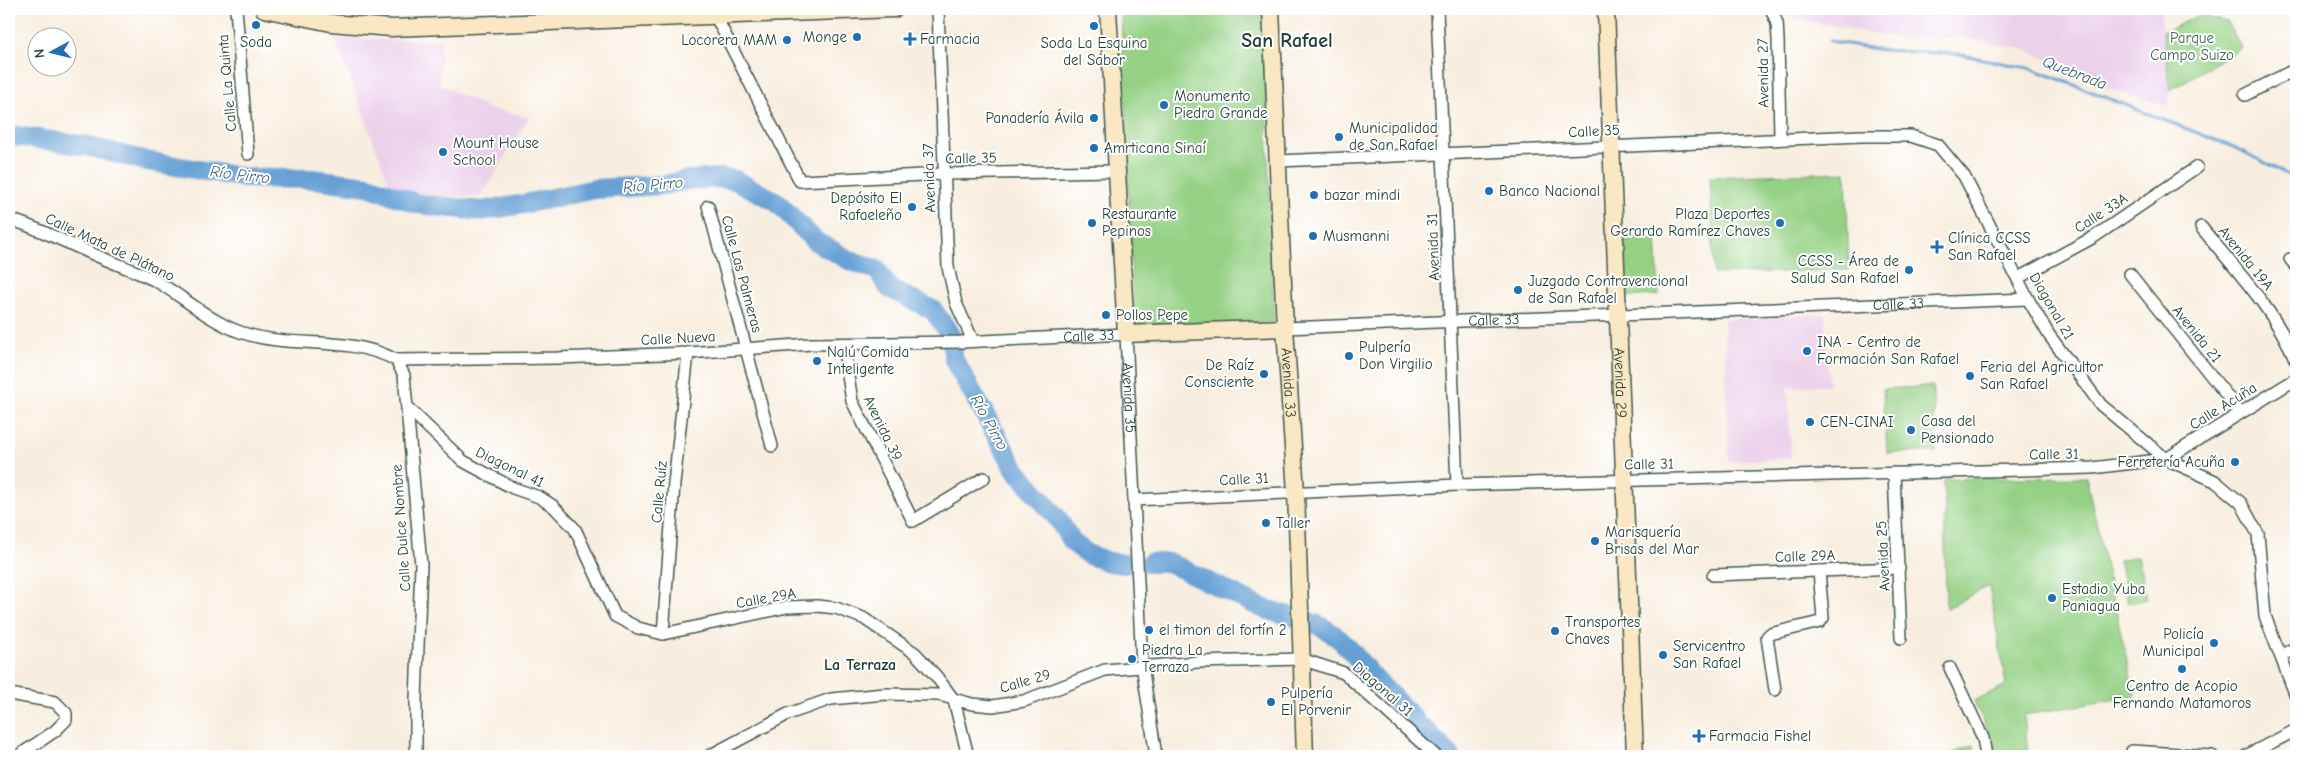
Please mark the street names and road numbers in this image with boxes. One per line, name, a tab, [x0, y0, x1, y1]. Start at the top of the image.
street label: Calle La Quinta	[214, 34, 240, 132]
street label: Avenida 27	[1753, 38, 1773, 108]
street label: Calle 35	[1568, 121, 1620, 141]
street label: Avenida 37	[919, 143, 939, 213]
street label: Calle 35	[945, 149, 997, 167]
street label: Calle 33A	[2071, 189, 2131, 237]
street label: Calle Mata de Plátano	[42, 209, 178, 285]
street label: Calle Las Palmeras	[718, 213, 766, 335]
street label: Avenida 31	[1423, 213, 1443, 281]
street label: Avenida 19A	[2215, 222, 2277, 294]
street label: Diagonal 21	[2026, 269, 2078, 343]
street label: Calle 33	[1873, 294, 1925, 314]
street label: Avenida 21	[2168, 302, 2226, 366]
street label: Calle 33	[1468, 310, 1520, 330]
street label: Calle 33	[1063, 326, 1115, 346]
street label: Calle Nueva	[640, 327, 716, 349]
street label: Avenida 33	[1277, 347, 1300, 418]
street label: Avenida 29	[1610, 347, 1631, 418]
street label: Avenida 35	[1118, 362, 1140, 433]
street label: Calle Acuña	[2186, 378, 2260, 434]
street label: Avenida 39	[860, 393, 906, 464]
street label: Diagonal 41	[473, 443, 547, 491]
street label: Calle 31	[2029, 445, 2079, 463]
street label: Calle 31	[1624, 455, 1674, 473]
street label: Calle Ruíz	[647, 460, 671, 524]
street label: Calle Dulce Nombre	[388, 463, 414, 592]
street label: Calle 31	[1219, 469, 1269, 489]
street label: Avenida 25	[1872, 520, 1894, 592]
street label: Calle 29A	[1774, 546, 1836, 566]
street label: Calle 29A	[735, 584, 798, 612]
street label: Diagonal 31	[1349, 658, 1417, 720]
street label: Calle 29	[998, 665, 1052, 697]

